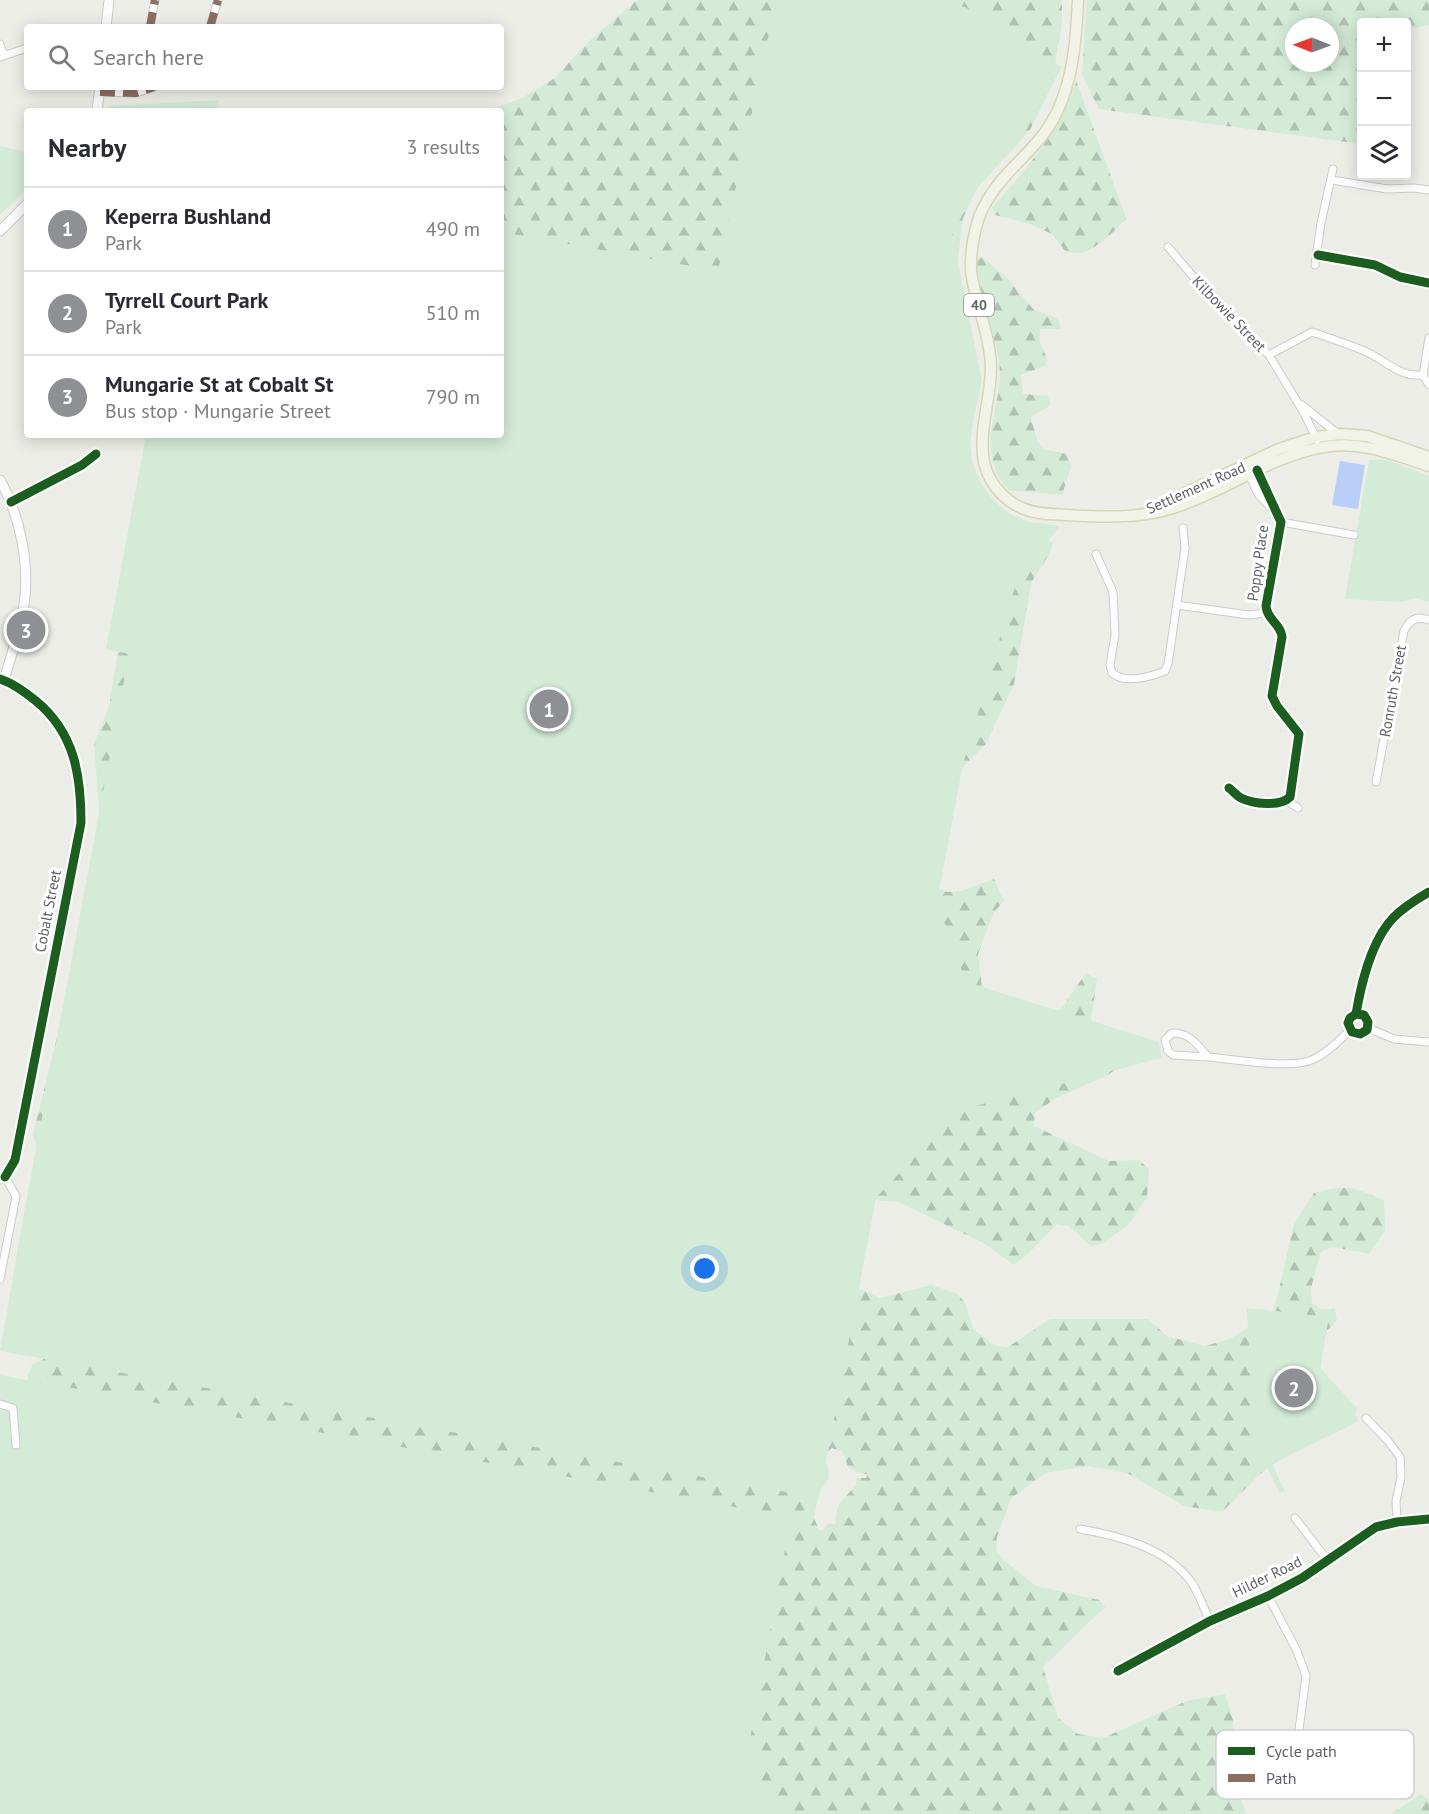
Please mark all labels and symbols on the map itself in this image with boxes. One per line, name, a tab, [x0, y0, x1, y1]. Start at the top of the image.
north arrow	[1285, 18, 1339, 72]
street label: Kilbowie Street	[1188, 272, 1270, 356]
road number: 40	[964, 294, 994, 316]
street label: Settlement Road	[1143, 457, 1248, 518]
street label: Poppy Place	[1243, 524, 1272, 602]
pin: 3	[6, 608, 46, 652]
street label: Ronruth Street	[1375, 643, 1410, 738]
pin: 1	[530, 686, 568, 732]
street label: Cobalt Street	[30, 868, 65, 954]
your location	[690, 1254, 719, 1283]
pin: 2	[1274, 1366, 1314, 1410]
street label: Hilder Road	[1229, 1552, 1305, 1602]
legend	[1216, 1730, 1414, 1799]
text: Cycle path	[1266, 1741, 1337, 1761]
text: Path	[1266, 1768, 1297, 1788]

